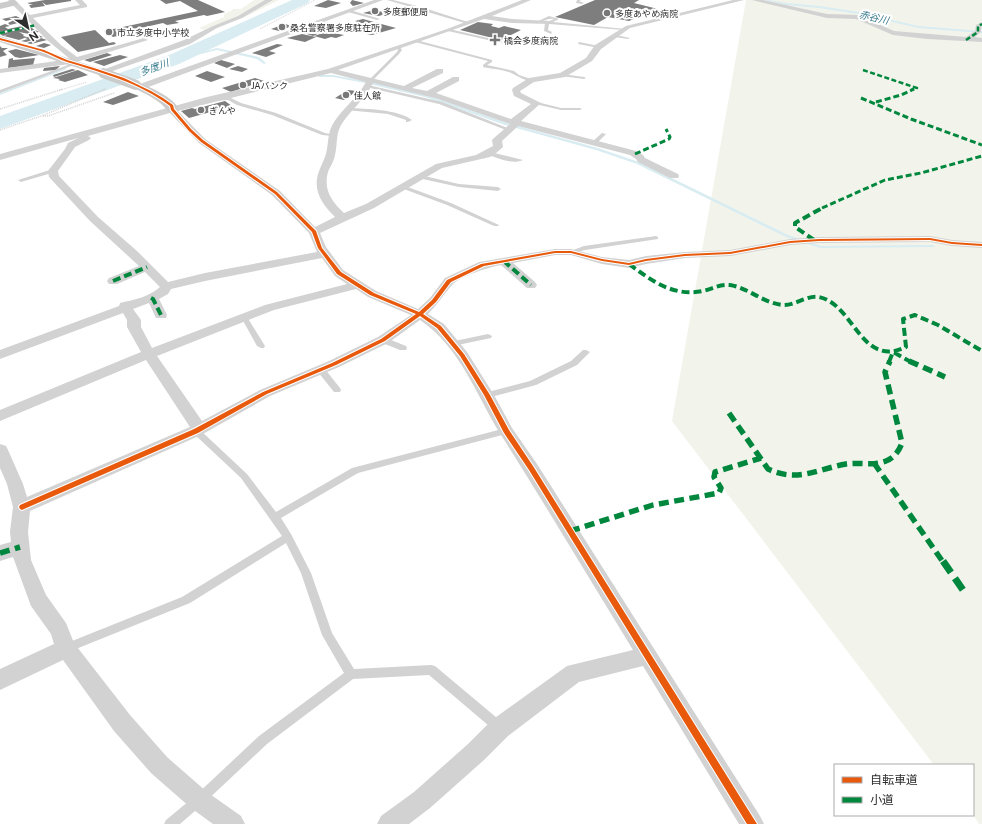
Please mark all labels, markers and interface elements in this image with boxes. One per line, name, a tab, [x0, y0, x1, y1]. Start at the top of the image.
marker: 多度郵便局	[370, 6, 380, 16]
place label: 多度郵便局	[383, 6, 428, 17]
north arrow	[8, 8, 48, 48]
marker: 多度あやめ病院	[602, 8, 612, 18]
place label: 多度あやめ病院	[615, 8, 678, 19]
water label: 赤谷川	[858, 8, 891, 26]
marker: 桑名警察署多度駐在所	[277, 22, 287, 32]
place label: 桑名警察署多度駐在所	[290, 22, 380, 33]
marker: 市立多度中小学校	[104, 27, 114, 37]
place label: 市立多度中小学校	[117, 27, 189, 38]
text: N	[27, 29, 41, 44]
marker: 橘会多度病院	[489, 34, 501, 46]
place label: 橘会多度病院	[504, 35, 558, 46]
water label: 多度川	[138, 56, 171, 78]
marker: JAバンク	[238, 80, 248, 90]
place label: JAバンク	[251, 80, 288, 91]
marker: 佳人館	[341, 90, 351, 100]
place label: 佳人館	[354, 90, 381, 101]
marker: ぎんや	[196, 105, 206, 115]
place label: ぎんや	[209, 105, 236, 116]
legend	[834, 764, 974, 816]
text: 自転車道	[870, 773, 918, 787]
text: 小道	[870, 793, 894, 807]

